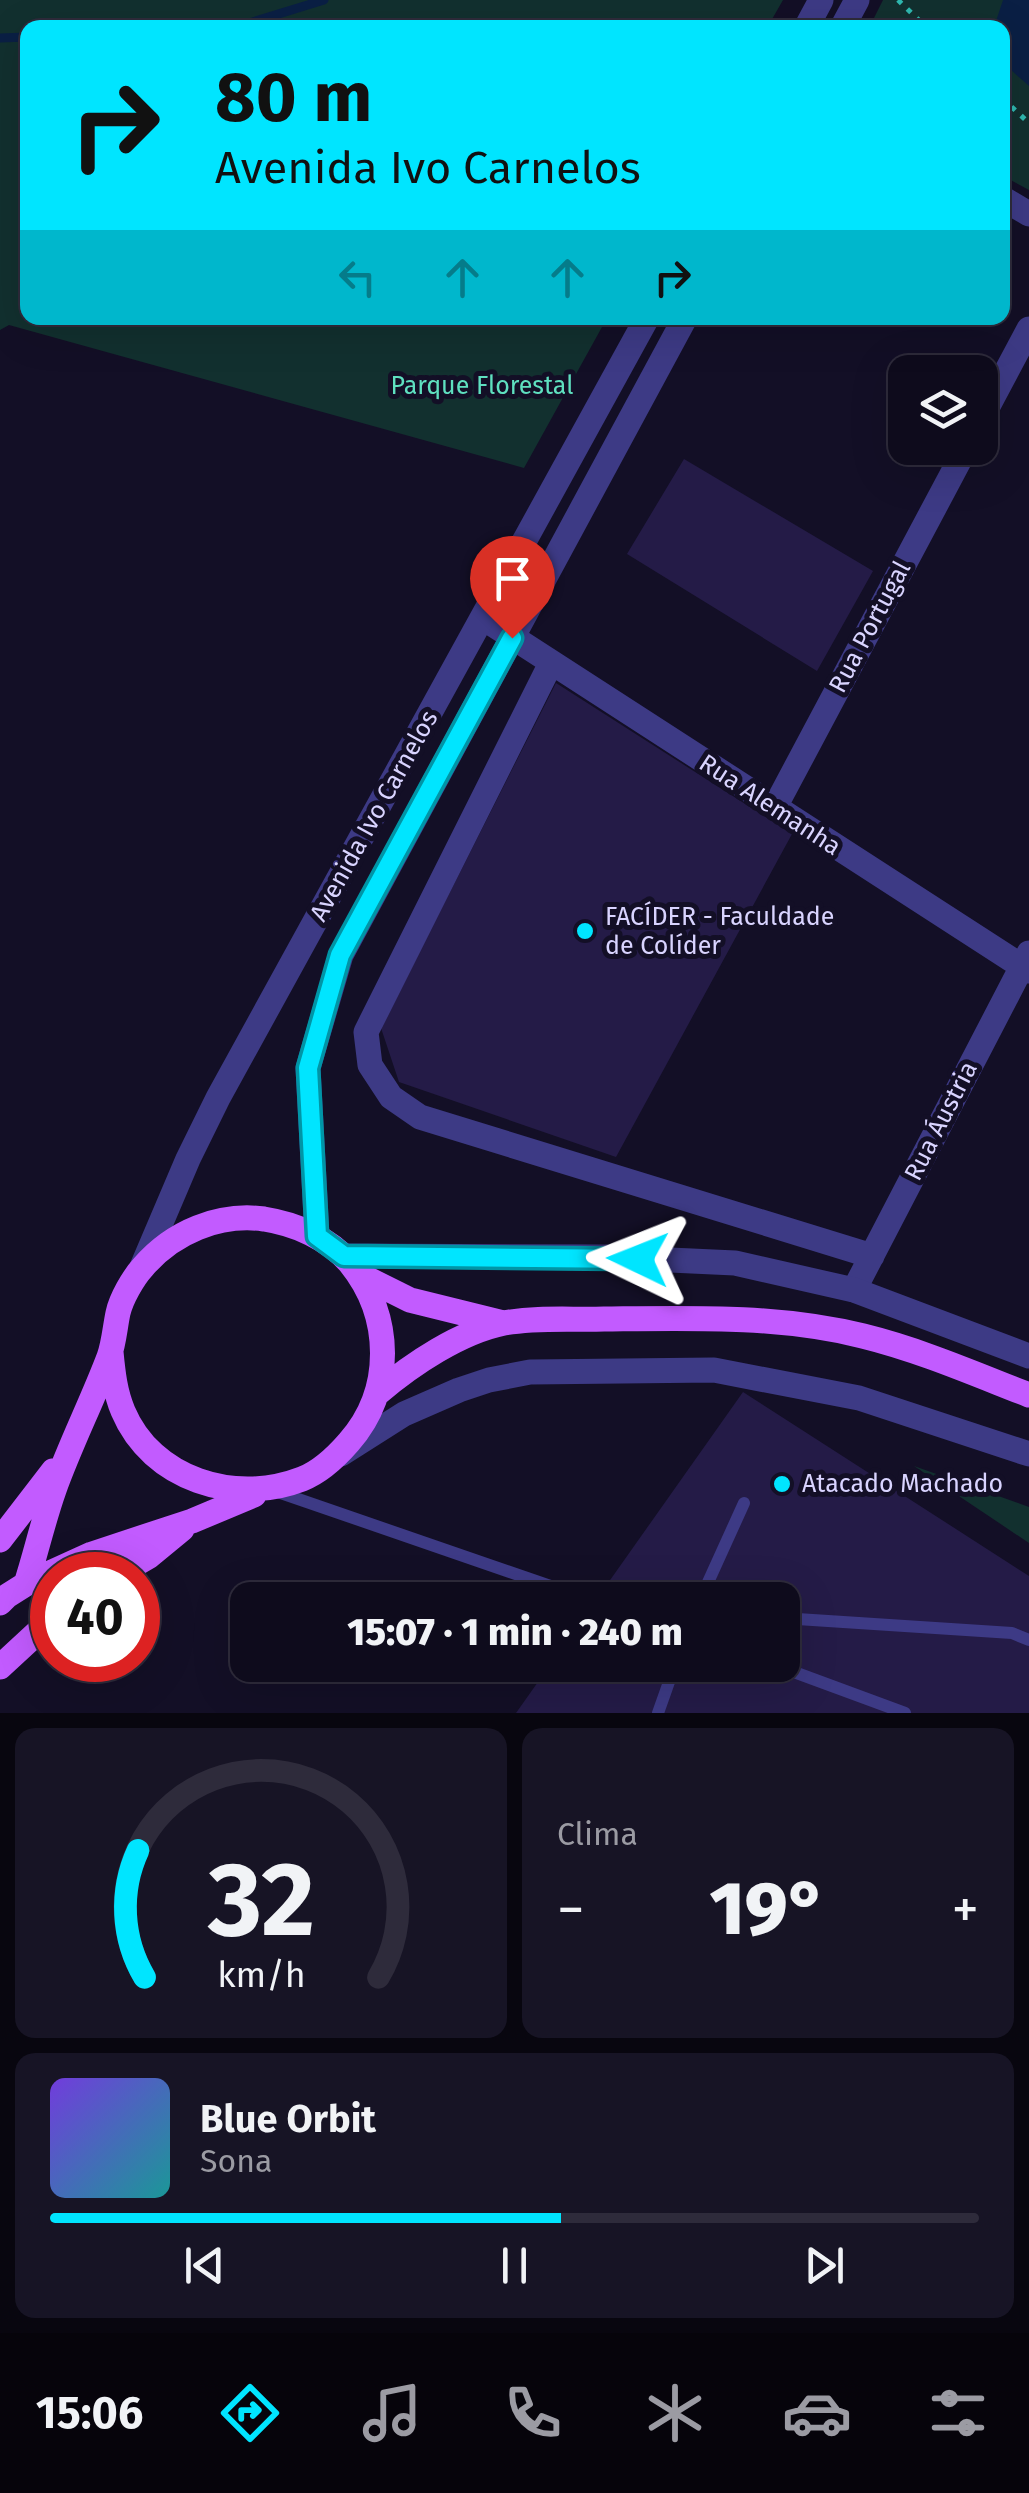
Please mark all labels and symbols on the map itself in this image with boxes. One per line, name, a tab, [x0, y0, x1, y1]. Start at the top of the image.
park label: Parque Florestal	[391, 371, 573, 401]
pin	[470, 536, 555, 639]
street label: Rua Portugal	[823, 556, 917, 698]
street label: Avenida Ivo Carnelos	[304, 705, 444, 927]
street label: Rua Alemanha	[693, 748, 847, 862]
place label: FACÍDER - Faculdade de Colíder	[605, 901, 834, 961]
marker: FACÍDER - Faculdade de Colíder	[574, 920, 596, 942]
street label: Rua Áustria	[897, 1056, 984, 1186]
position arrow	[586, 1207, 690, 1311]
place label: Atacado Machado	[802, 1469, 1003, 1499]
marker: Atacado Machado	[771, 1473, 793, 1495]
speed limit sign: 40	[30, 1552, 160, 1682]

